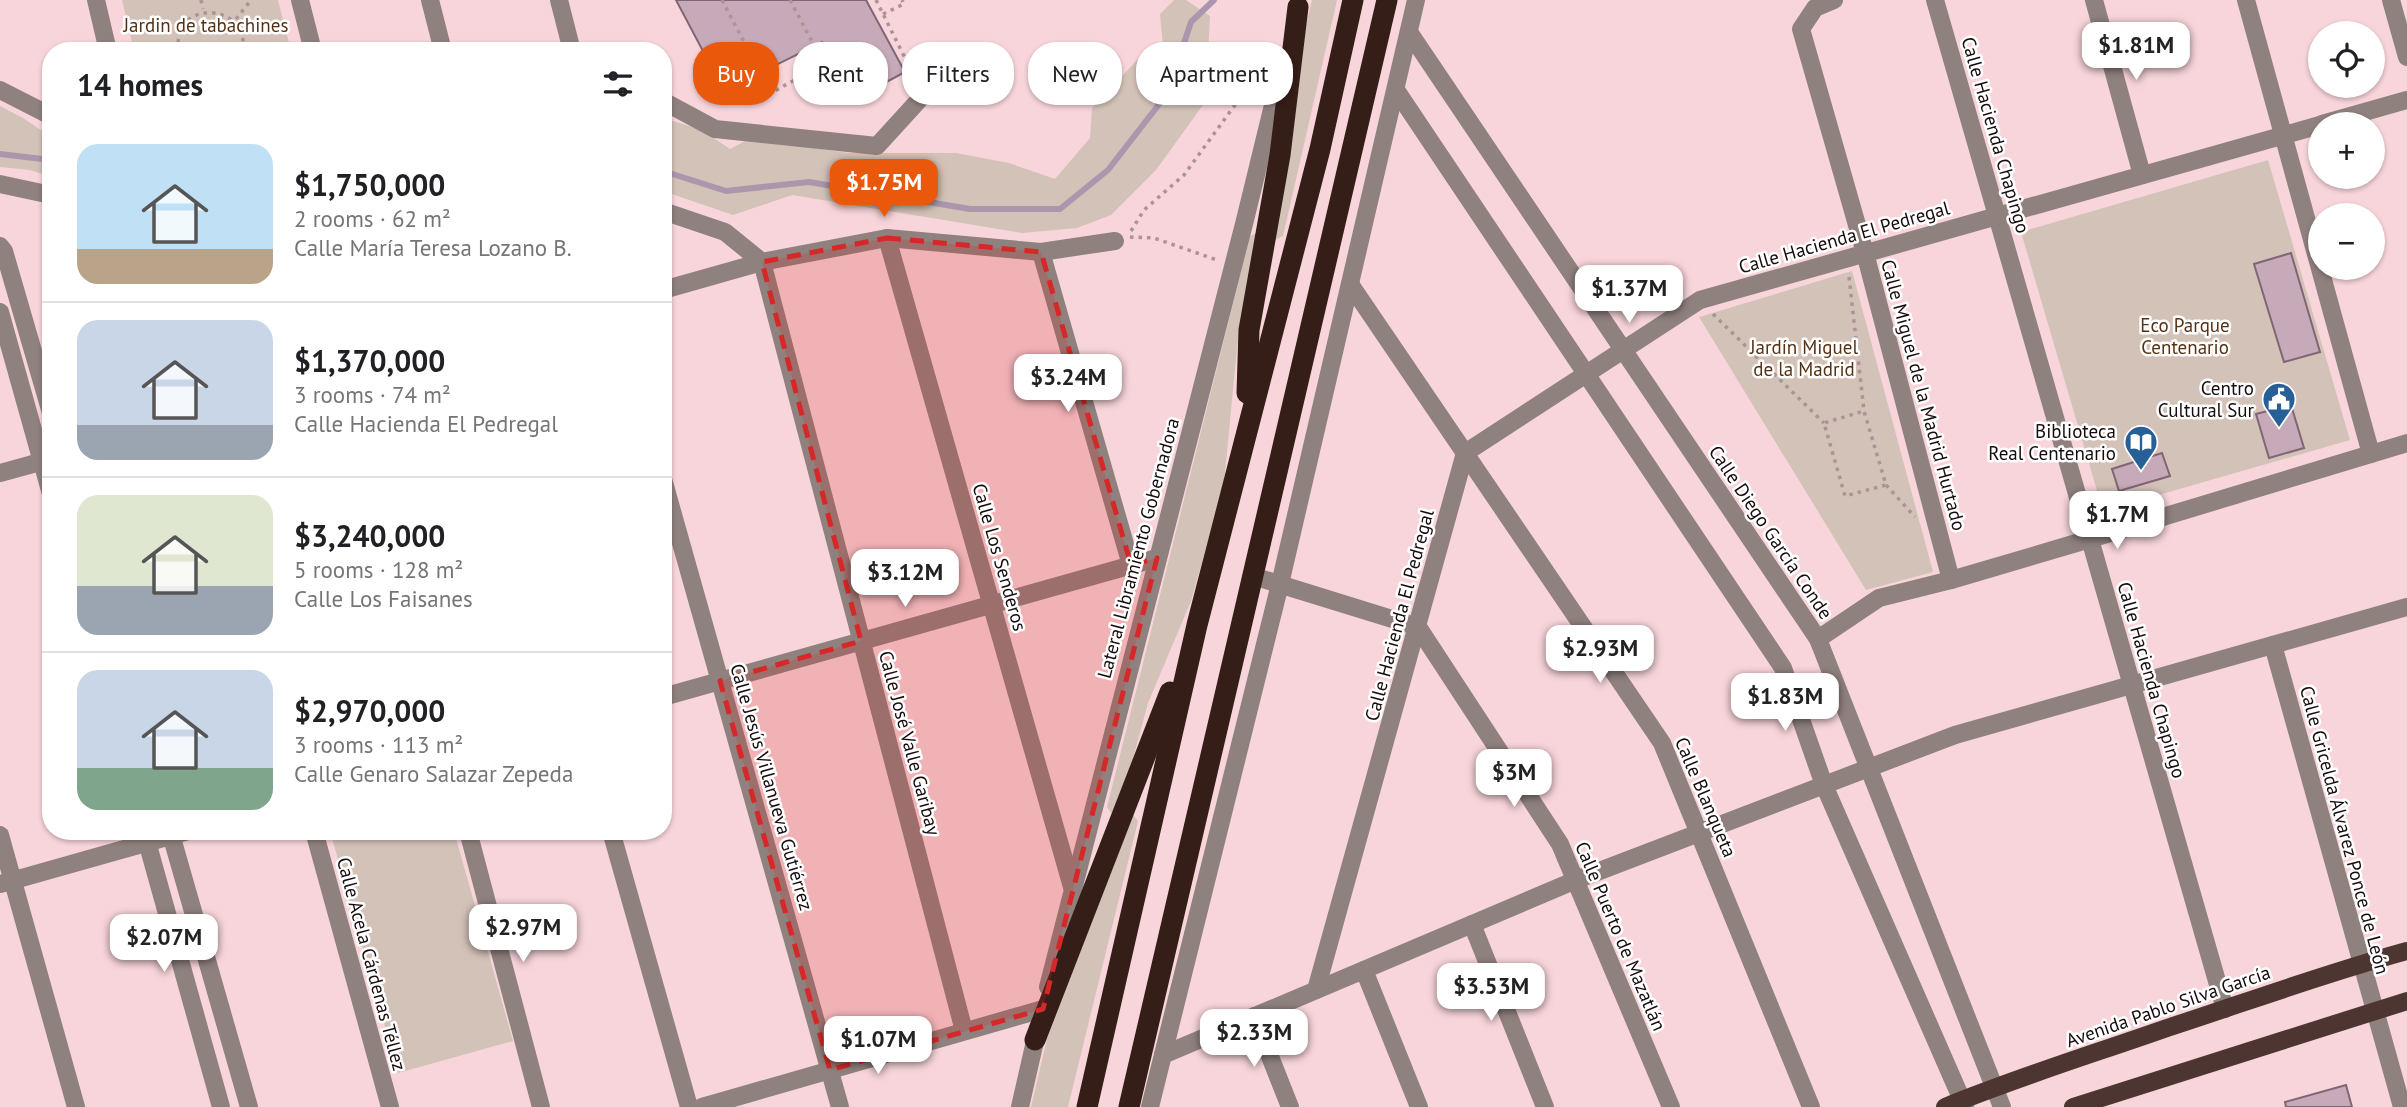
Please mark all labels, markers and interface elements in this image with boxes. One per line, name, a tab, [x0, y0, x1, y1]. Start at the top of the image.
park label: Jardin de tabachines	[123, 13, 288, 37]
map controls	[2308, 21, 2385, 280]
button: locate	[2308, 21, 2385, 98]
pin: $1.81M	[2079, 22, 2193, 82]
text: $1.81M	[2098, 30, 2174, 59]
street label: Calle Hacienda Chapingo	[1956, 34, 2036, 236]
chip: Buy	[693, 42, 779, 105]
chip: Rent	[793, 42, 888, 105]
chip: Filters	[902, 42, 1014, 105]
chip: New	[1028, 42, 1122, 105]
chip: Apartment	[1136, 42, 1293, 105]
text: 14 homes	[77, 65, 203, 104]
icon: filters	[599, 65, 637, 103]
button: +	[2308, 112, 2385, 189]
pin: $1.75M	[827, 160, 941, 219]
text: $1,750,000	[294, 165, 445, 204]
text: $1.75M	[846, 167, 922, 196]
icon: home	[133, 172, 217, 256]
street label: Calle Hacienda El Pedregal	[1736, 195, 1953, 279]
button: −	[2308, 203, 2385, 280]
text: 2 rooms · 62 m²	[294, 204, 451, 233]
text: Calle María Teresa Lozano B.	[294, 233, 572, 262]
street label: Calle Miguel de la Madrid Hurtado	[1876, 257, 1972, 533]
pin: $1.37M	[1572, 266, 1686, 325]
text: $1.37M	[1591, 273, 1667, 302]
park label: Eco Parque Centenario	[2140, 313, 2230, 359]
park label: Jardín Miguel de la Madrid	[1749, 335, 1858, 381]
text: $1,370,000	[294, 341, 445, 380]
icon: home	[133, 348, 217, 432]
pin: $3.24M	[1011, 354, 1125, 414]
text: $3.24M	[1030, 362, 1106, 391]
place label: Centro Cultural Sur	[2158, 376, 2255, 422]
text: 3 rooms · 74 m²	[294, 380, 451, 409]
public building icon: Centro Cultural Sur	[2260, 380, 2298, 429]
text: Calle Hacienda El Pedregal	[294, 409, 558, 438]
street label: Lateral Libramiento Gobernadora	[1092, 415, 1184, 681]
place label: Biblioteca Real Centenario	[1988, 419, 2116, 465]
library icon: Biblioteca Real Centenario	[2122, 423, 2160, 472]
street label: Calle Diego García Conde	[1704, 441, 1838, 623]
street label: Calle Los Senderos	[967, 480, 1033, 634]
pin: $1.7M	[2068, 491, 2166, 551]
text: $1.7M	[2085, 499, 2149, 528]
street label: Calle Hacienda El Pedregal	[1359, 506, 1439, 723]
text: $3,240,000	[294, 516, 445, 555]
icon: home	[133, 523, 217, 607]
pin: $3.12M	[848, 550, 962, 609]
text: 5 rooms · 128 m²	[294, 555, 463, 584]
text: $3.12M	[867, 557, 943, 586]
street label: Calle Hacienda Chapingo	[2112, 579, 2192, 781]
text: Calle Los Faisanes	[294, 584, 473, 613]
pin: $2.93M	[1543, 626, 1657, 685]
text: $2.93M	[1562, 633, 1638, 662]
street label: Calle José Valle Garibay	[874, 648, 946, 838]
street label: Calle Jesús Villanueva Gutiérrez	[725, 661, 819, 913]
pin: $1.83M	[1728, 674, 1842, 733]
text: $1.83M	[1747, 681, 1823, 710]
street label: Calle Gricelda Álvarez Ponce de León	[2295, 683, 2395, 977]
text: $2,970,000	[294, 691, 445, 730]
icon: home	[133, 698, 217, 782]
text: 3 rooms · 113 m²	[294, 730, 463, 759]
street label: Calle Blanqueta	[1670, 733, 1742, 861]
pin: $3M	[1480, 750, 1548, 809]
text: $3M	[1492, 757, 1536, 786]
text: Calle Genaro Salazar Zepeda	[294, 759, 573, 788]
street label: Calle Puerto de Mazatlán	[1570, 838, 1672, 1034]
street label: Calle Acela Cárdenas Téllez	[332, 855, 412, 1073]
pin: $2.97M	[466, 904, 580, 964]
text: $2.97M	[485, 912, 561, 941]
pin: $2.07M	[107, 914, 221, 974]
text: $2.07M	[126, 922, 202, 951]
street label: Avenida Pablo Silva García	[2063, 960, 2273, 1052]
pin: $3.53M	[1434, 964, 1548, 1023]
text: $3.53M	[1453, 971, 1529, 1000]
pin: $2.33M	[1197, 1010, 1311, 1069]
pin: $1.07M	[821, 1016, 935, 1076]
text: $2.33M	[1216, 1017, 1292, 1046]
text: $1.07M	[840, 1024, 916, 1053]

